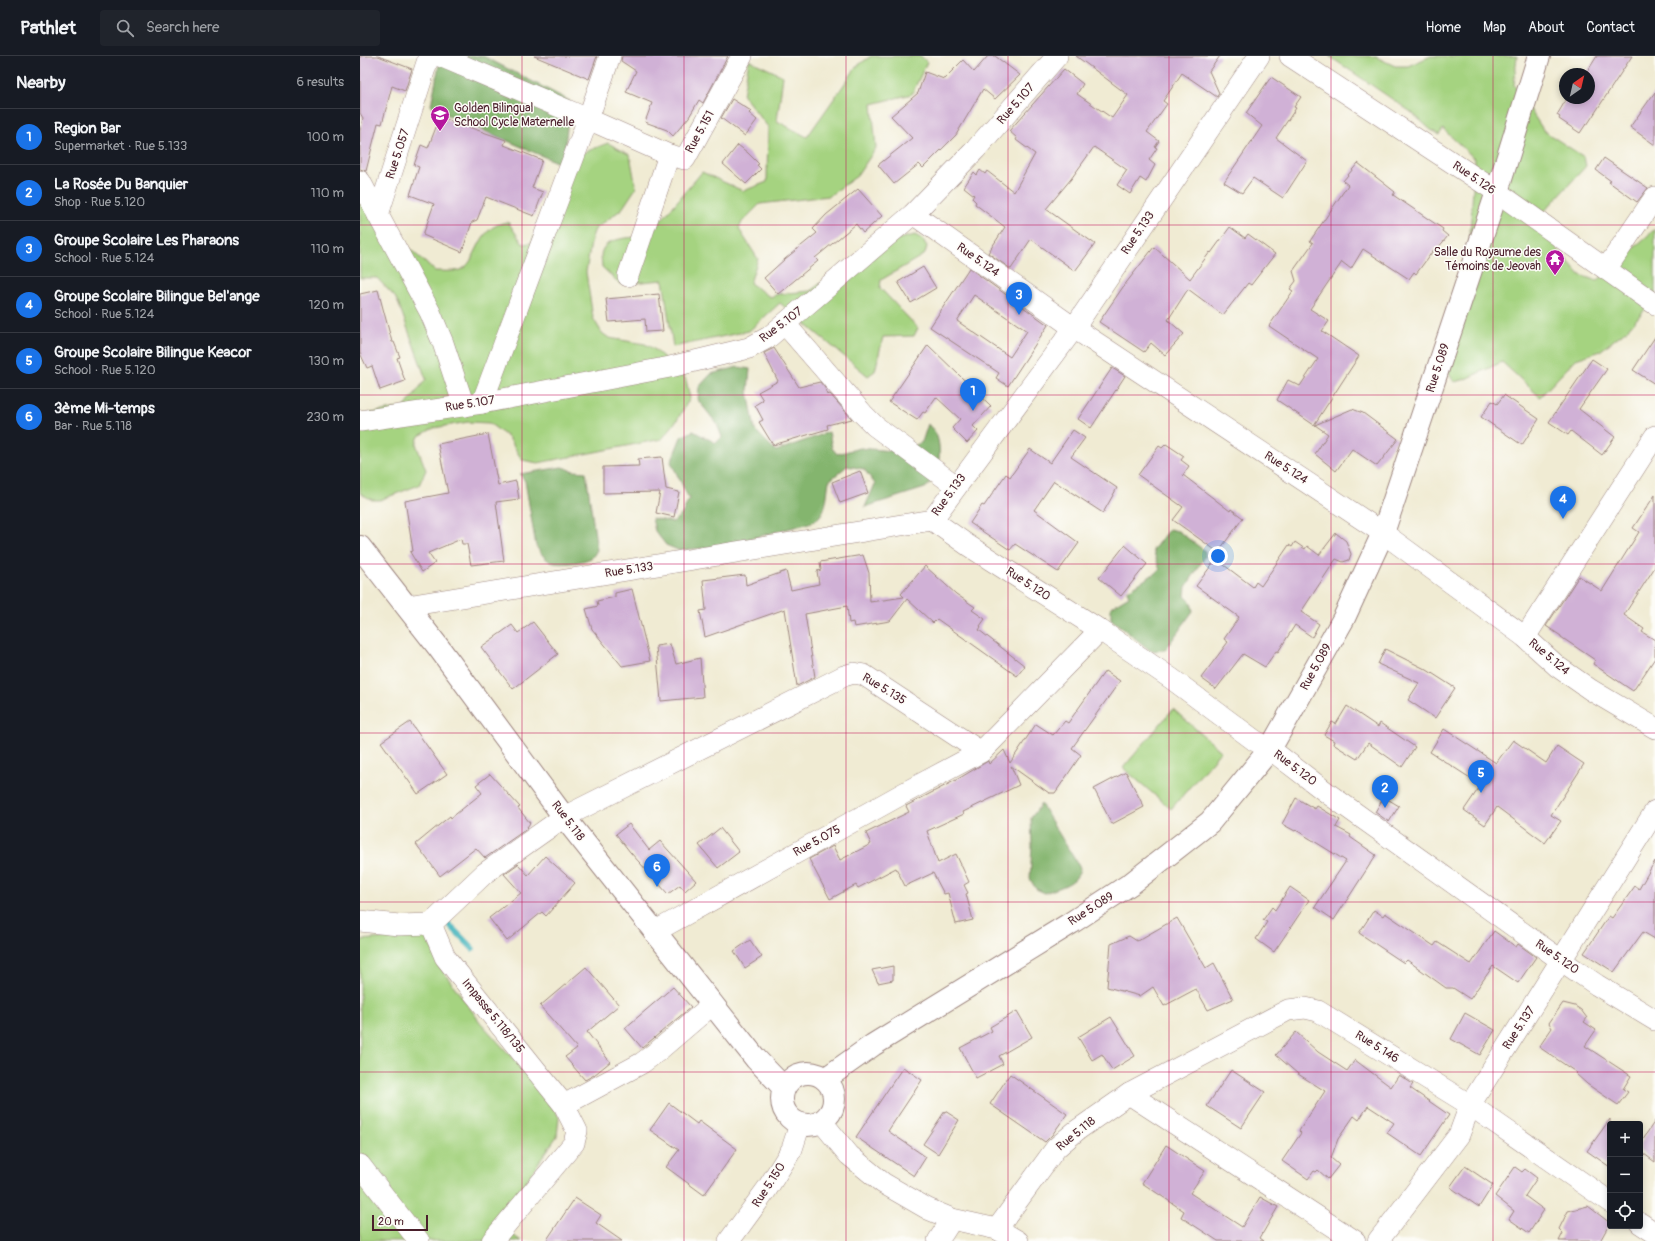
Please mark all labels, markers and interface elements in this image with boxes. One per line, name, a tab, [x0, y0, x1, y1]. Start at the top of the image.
search box	[100, 10, 380, 46]
text: Pathlet	[20, 16, 76, 40]
icon: search	[114, 17, 136, 39]
text: Search here	[146, 18, 219, 37]
text: Home	[1426, 19, 1461, 36]
text: Map	[1483, 19, 1506, 36]
text: About	[1528, 19, 1564, 36]
text: Contact	[1586, 19, 1635, 36]
north arrow	[1559, 68, 1595, 104]
text: Nearby	[16, 72, 65, 93]
text: 6 results	[297, 74, 344, 90]
street label: Rue 5.107	[994, 80, 1038, 128]
place label: Golden Bilingual School Cycle Maternelle	[454, 101, 574, 130]
school or university icon: Golden Bilingual School Cycle Maternelle	[429, 104, 451, 132]
street label: Rue 5.151	[682, 108, 718, 156]
text: Region Bar	[54, 119, 121, 138]
street label: Rue 5.057	[383, 126, 413, 181]
text: 1	[26, 129, 32, 145]
text: 100 m	[307, 129, 344, 145]
text: Supermarket · Rue 5.133	[54, 138, 187, 154]
street label: Rue 5.126	[1449, 158, 1499, 198]
text: La Rosée Du Banquier	[54, 175, 188, 194]
text: 2	[25, 185, 33, 201]
text: 110 m	[311, 185, 344, 201]
text: Shop · Rue 5.120	[54, 194, 145, 210]
street label: Rue 5.133	[1118, 208, 1158, 257]
text: Groupe Scolaire Les Pharaons	[54, 231, 239, 250]
street label: Rue 5.124	[954, 240, 1002, 280]
text: 3	[25, 241, 33, 257]
text: 110 m	[311, 241, 344, 257]
place label: Salle du Royaume des Témoins de Jeovah	[1434, 245, 1542, 274]
temple icon: Salle du Royaume des Témoins de Jeovah	[1544, 248, 1566, 276]
text: School · Rue 5.124	[54, 250, 154, 266]
pin: 3	[1006, 282, 1032, 315]
text: Groupe Scolaire Bilingue Bel'ange	[54, 287, 260, 306]
text: 4	[25, 297, 33, 313]
text: 120 m	[308, 297, 344, 313]
street label: Rue 5.107	[757, 304, 806, 346]
text: School · Rue 5.124	[54, 306, 154, 322]
street label: Rue 5.089	[1423, 341, 1453, 395]
text: Groupe Scolaire Bilingue Keacor	[54, 343, 252, 362]
text: 5	[25, 353, 33, 369]
text: 130 m	[308, 353, 344, 369]
text: School · Rue 5.120	[54, 362, 156, 378]
pin: 1	[960, 378, 986, 411]
street label: Rue 5.107	[444, 393, 496, 415]
text: 3ème Mi-temps	[54, 399, 155, 418]
text: 6	[25, 409, 33, 425]
text: 230 m	[307, 409, 344, 425]
text: Bar · Rue 5.118	[54, 418, 132, 434]
street label: Rue 5.124	[1261, 448, 1311, 488]
street label: Rue 5.133	[929, 471, 970, 519]
pin: 4	[1550, 486, 1576, 519]
your location	[1208, 546, 1228, 566]
street label: Rue 5.133	[604, 559, 655, 581]
street label: Rue 5.120	[1003, 564, 1053, 604]
street label: Rue 5.124	[1525, 636, 1573, 679]
street label: Rue 5.089	[1297, 641, 1335, 693]
street label: Rue 5.135	[859, 670, 909, 708]
street label: Rue 5.120	[1270, 747, 1320, 789]
pin: 5	[1468, 760, 1494, 793]
pin: 2	[1372, 775, 1398, 808]
street label: Rue 5.118	[548, 798, 588, 844]
street label: Rue 5.075	[791, 822, 843, 860]
pin: 6	[644, 854, 670, 887]
street label: Rue 5.089	[1066, 889, 1116, 929]
street label: Rue 5.120	[1532, 936, 1582, 978]
street label: Impasse 5.118/135	[458, 976, 528, 1056]
street label: Rue 5.137	[1500, 1003, 1539, 1052]
street label: Rue 5.146	[1352, 1028, 1402, 1066]
street label: Rue 5.118	[1053, 1114, 1099, 1154]
map controls	[1607, 1121, 1643, 1229]
button: +	[1607, 1121, 1643, 1157]
button: −	[1607, 1157, 1643, 1193]
street label: Rue 5.150	[749, 1160, 789, 1210]
button: locate	[1607, 1193, 1643, 1229]
scale bar	[372, 1213, 428, 1232]
text: 20 m	[378, 1215, 404, 1228]

